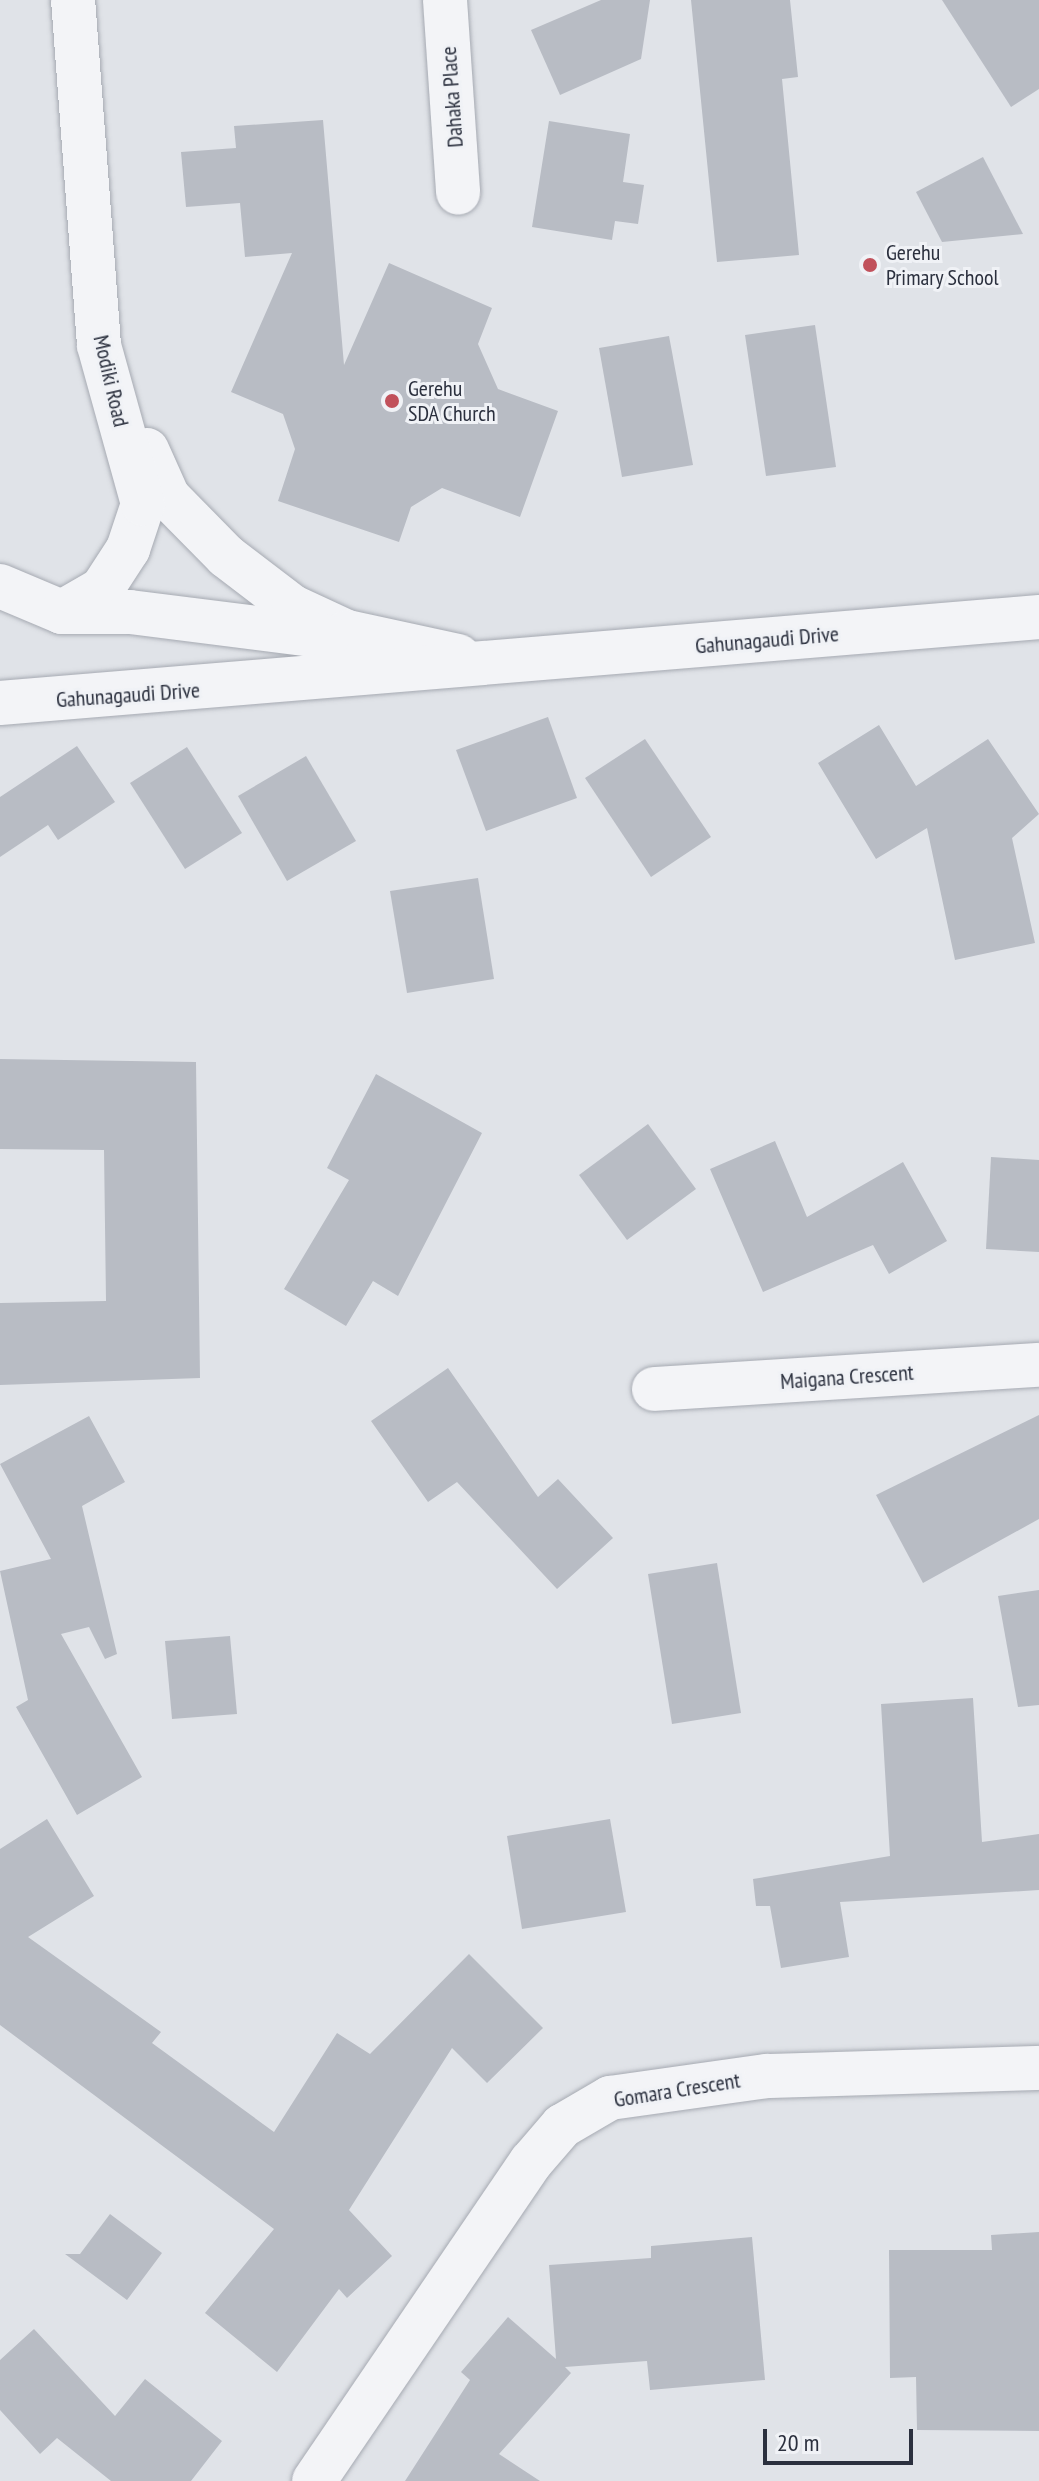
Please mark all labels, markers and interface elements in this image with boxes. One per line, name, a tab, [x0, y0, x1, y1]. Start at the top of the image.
street label: Dahaka Place	[435, 46, 469, 148]
place label: Gerehu Primary School	[886, 239, 999, 290]
marker: Gerehu Primary School	[861, 256, 879, 274]
street label: Modiki Road	[88, 333, 134, 429]
place label: Gerehu SDA Church	[408, 375, 496, 426]
marker: Gerehu SDA Church	[383, 392, 401, 410]
street label: Gahunagaudi Drive	[694, 621, 840, 659]
street label: Gahunagaudi Drive	[55, 677, 201, 713]
street label: Maigana Crescent	[779, 1359, 915, 1395]
street label: Gomara Crescent	[612, 2067, 742, 2113]
scale bar	[767, 2413, 917, 2463]
text: 20 m	[777, 2427, 819, 2458]

